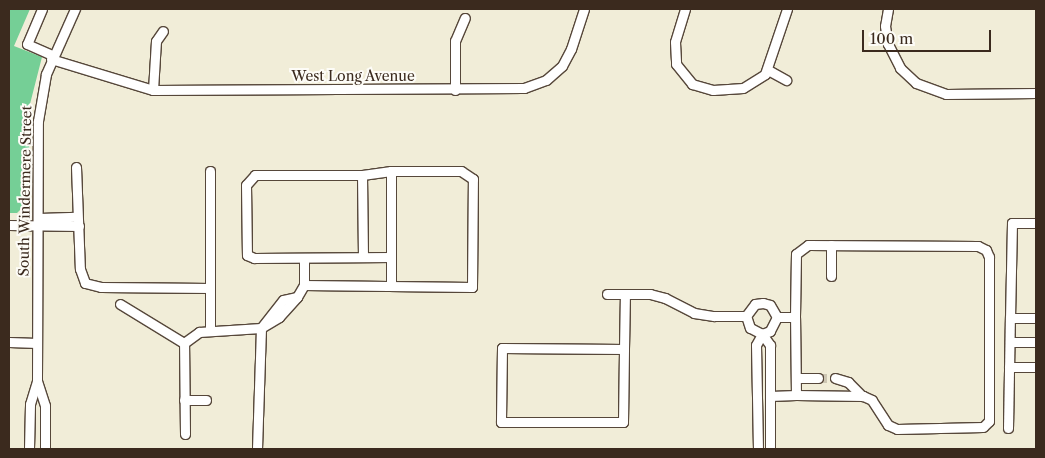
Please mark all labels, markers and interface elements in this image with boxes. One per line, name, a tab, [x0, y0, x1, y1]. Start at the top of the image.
scale bar	[865, 20, 994, 52]
text: 100 m	[870, 29, 913, 48]
street label: West Long Avenue	[291, 68, 415, 84]
street label: South Windermere Street	[15, 105, 35, 277]

